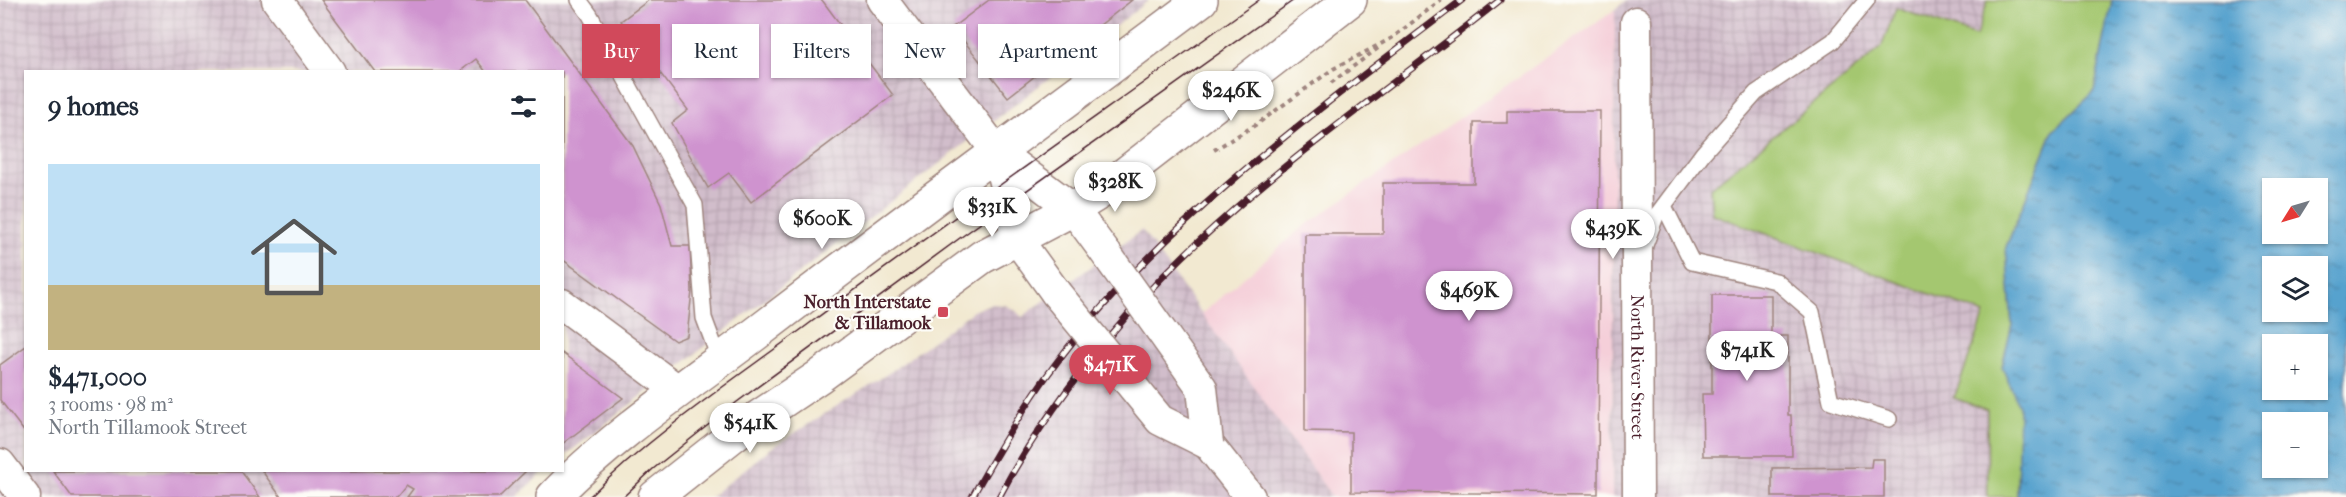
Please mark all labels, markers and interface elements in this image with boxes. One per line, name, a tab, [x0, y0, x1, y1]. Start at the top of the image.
chip: Buy	[582, 24, 660, 78]
chip: Rent	[672, 24, 759, 78]
chip: Filters	[771, 24, 871, 78]
chip: New	[883, 24, 966, 78]
chip: Apartment	[978, 24, 1119, 78]
pin: $246K	[1189, 71, 1273, 122]
text: $246K	[1202, 79, 1260, 102]
icon: filters	[507, 90, 540, 123]
text: 9 homes	[48, 91, 139, 122]
pin: $328K	[1073, 162, 1157, 213]
text: $328K	[1088, 170, 1142, 193]
north arrow	[2262, 178, 2328, 244]
map controls	[2262, 178, 2328, 478]
pin: $331K	[950, 187, 1034, 238]
text: $331K	[967, 195, 1017, 218]
pin: $600K	[780, 199, 864, 250]
icon: home	[240, 203, 348, 311]
text: $600K	[793, 207, 851, 230]
pin: $439K	[1571, 209, 1655, 260]
text: $439K	[1585, 217, 1641, 240]
button: layers	[2262, 256, 2328, 322]
pin: $469K	[1427, 271, 1511, 322]
text: $469K	[1440, 279, 1498, 302]
place label: North Interstate & Tillamook	[803, 292, 932, 334]
street label: North River Street	[1627, 294, 1648, 440]
marker: North Interstate & Tillamook	[936, 305, 950, 319]
pin: $741K	[1705, 331, 1789, 382]
button: +	[2262, 334, 2328, 400]
text: $741K	[1720, 339, 1774, 362]
pin: $471K	[1068, 345, 1152, 396]
text: $471K	[1083, 353, 1137, 376]
text: $471,000	[48, 362, 147, 393]
text: 3 rooms · 98 m²	[48, 393, 173, 416]
pin: $541K	[708, 403, 792, 454]
text: $541K	[723, 411, 777, 434]
button: −	[2262, 412, 2328, 478]
text: North Tillamook Street	[48, 416, 248, 439]

